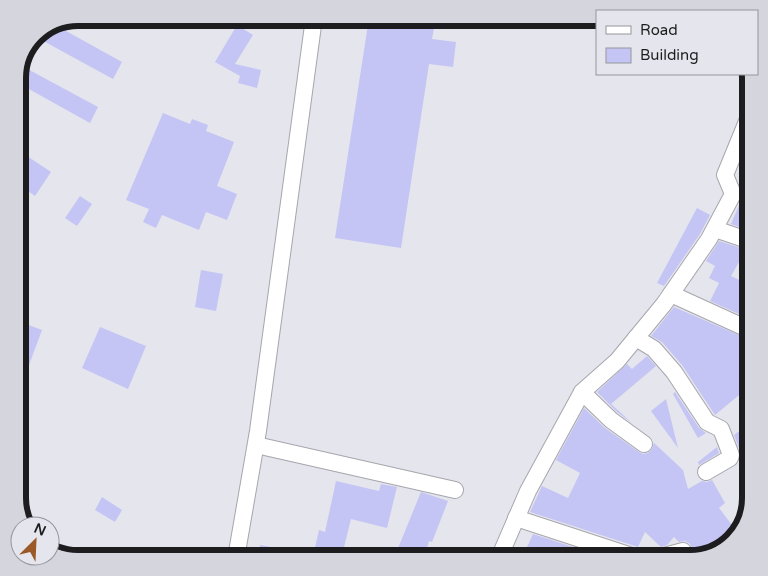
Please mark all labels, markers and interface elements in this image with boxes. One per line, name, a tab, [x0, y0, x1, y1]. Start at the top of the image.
legend	[596, 10, 758, 75]
text: Road	[640, 21, 678, 39]
text: Building	[640, 46, 699, 64]
north arrow	[10, 516, 60, 566]
text: N	[31, 520, 49, 540]

